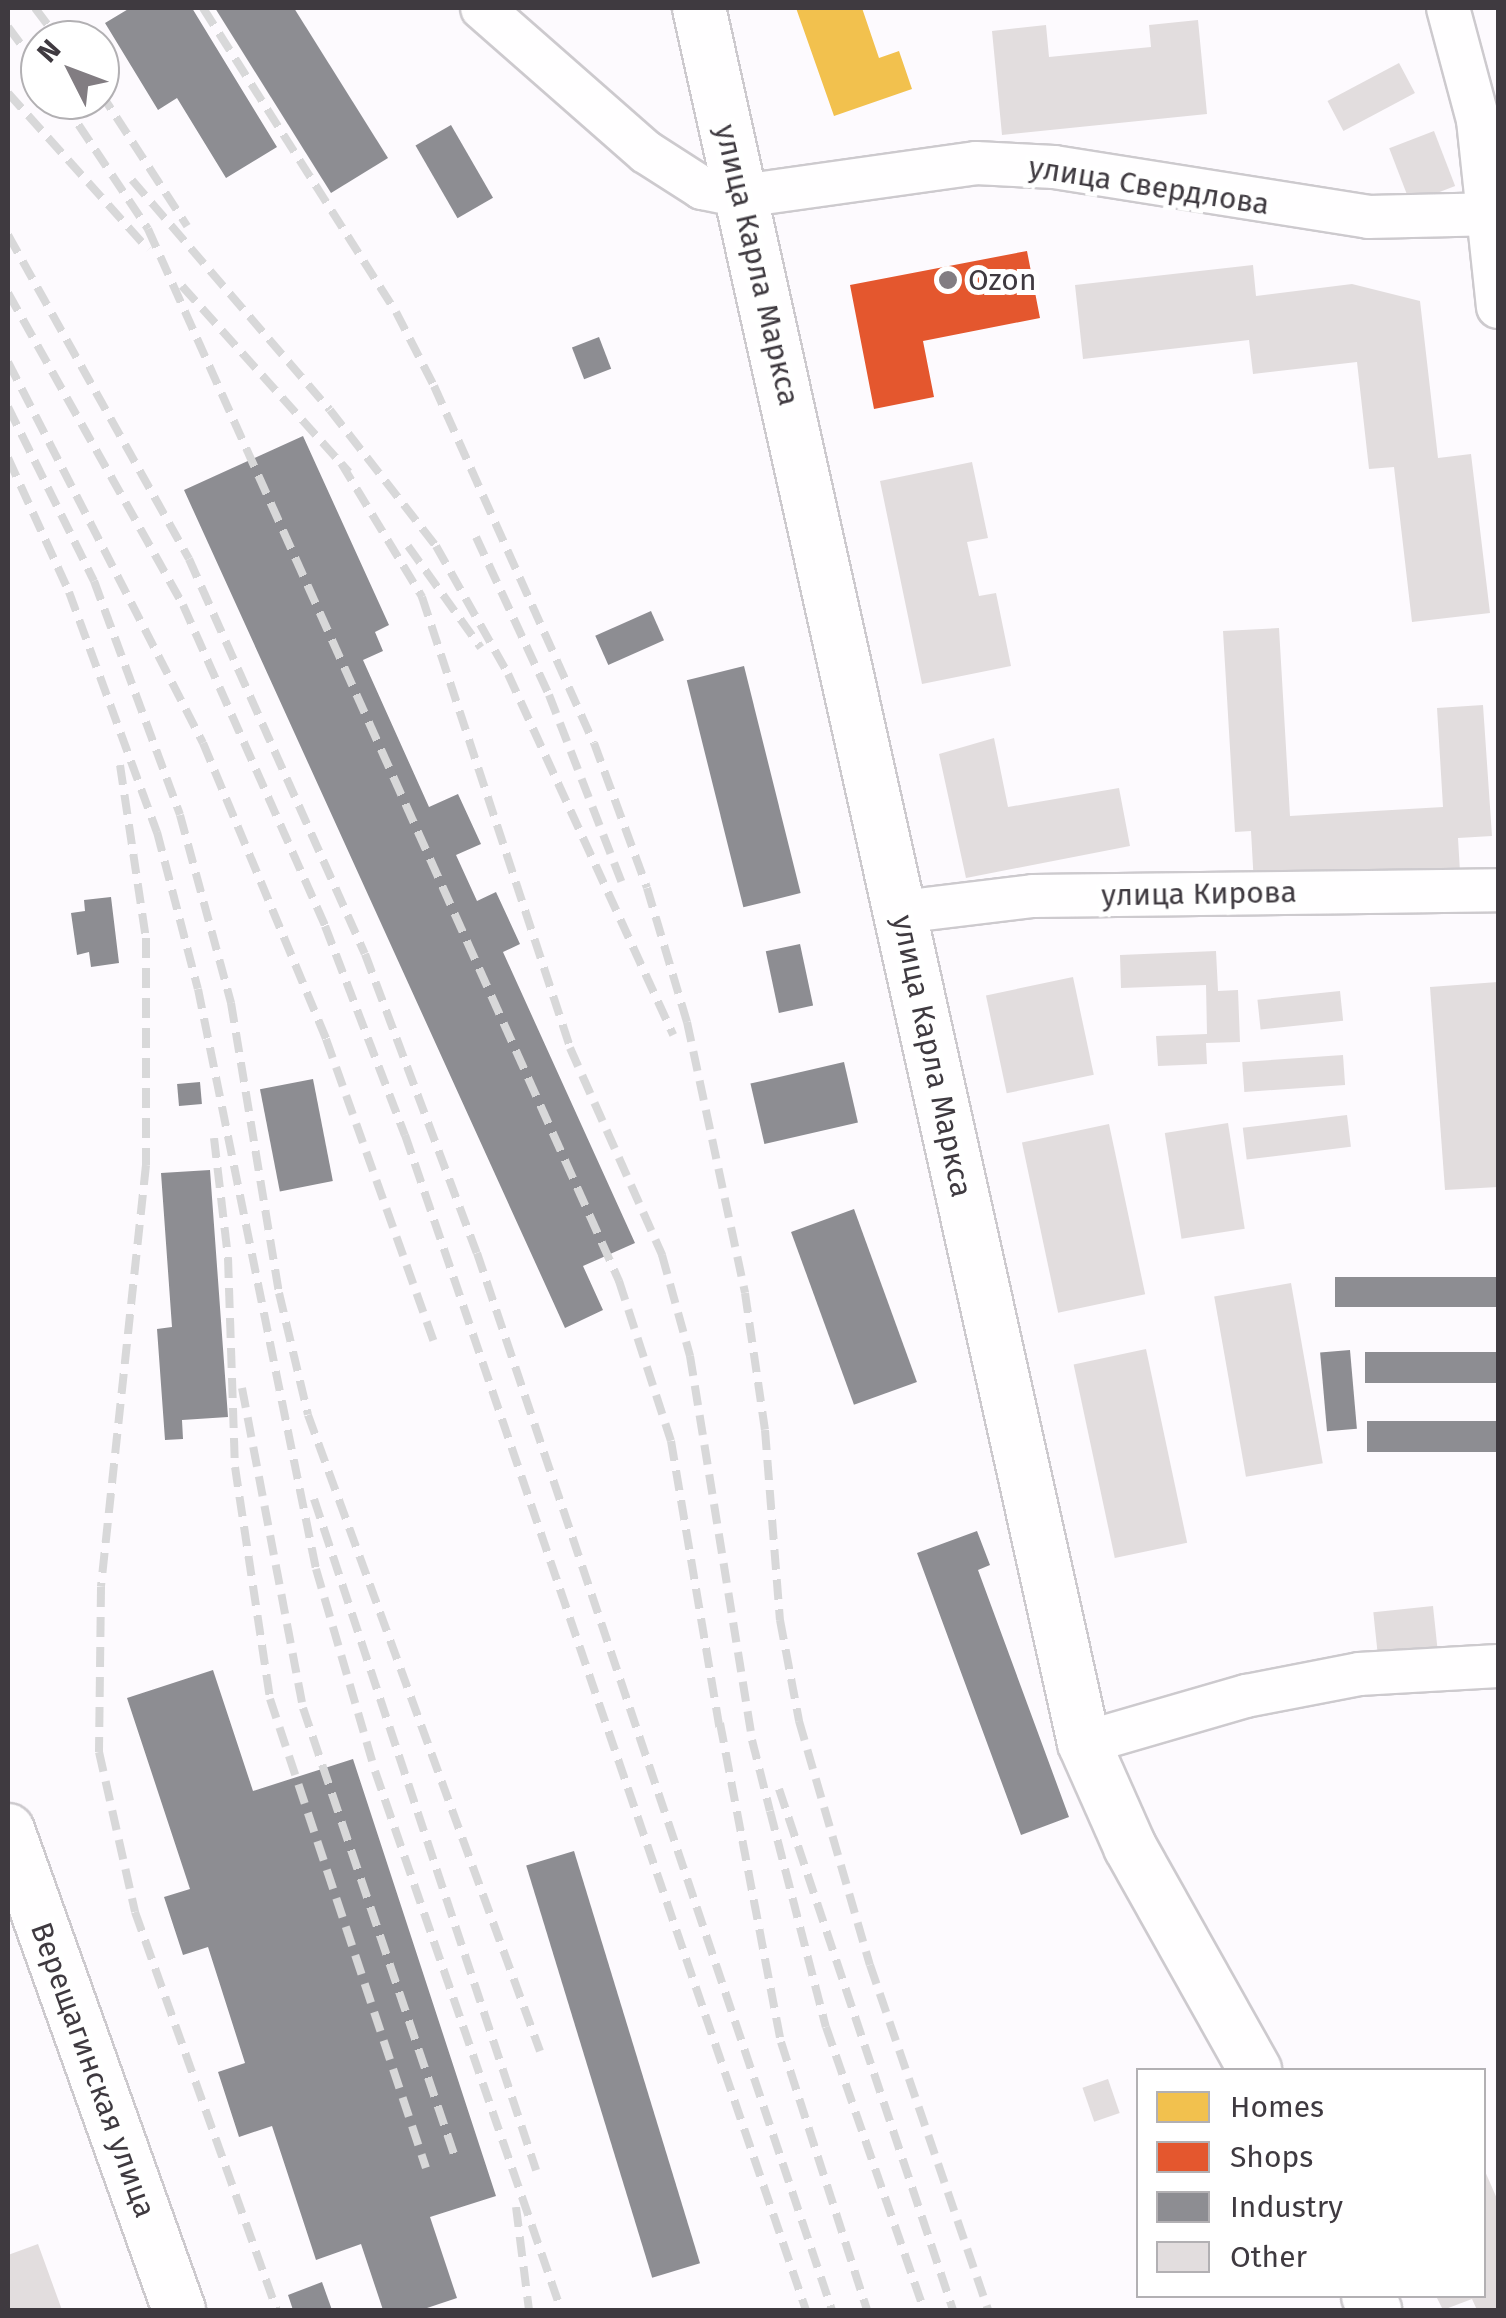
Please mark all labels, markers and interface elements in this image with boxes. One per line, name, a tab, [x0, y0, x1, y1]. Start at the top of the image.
north arrow	[20, 20, 120, 120]
text: N	[30, 33, 67, 69]
street label: улица Карла Маркса	[707, 121, 807, 409]
street label: улица Свердлова	[1026, 149, 1272, 223]
place label: Ozon	[968, 262, 1036, 298]
marker: Ozon	[937, 269, 959, 291]
street label: улица Кирова	[1101, 874, 1297, 914]
street label: улица Карла Маркса	[885, 912, 979, 1200]
street label: Верещагинская улица	[23, 1918, 163, 2222]
legend	[1136, 2068, 1486, 2298]
text: Homes	[1230, 2089, 1324, 2125]
text: Shops	[1230, 2139, 1313, 2175]
text: Industry	[1230, 2189, 1343, 2225]
text: Other	[1230, 2239, 1307, 2275]

